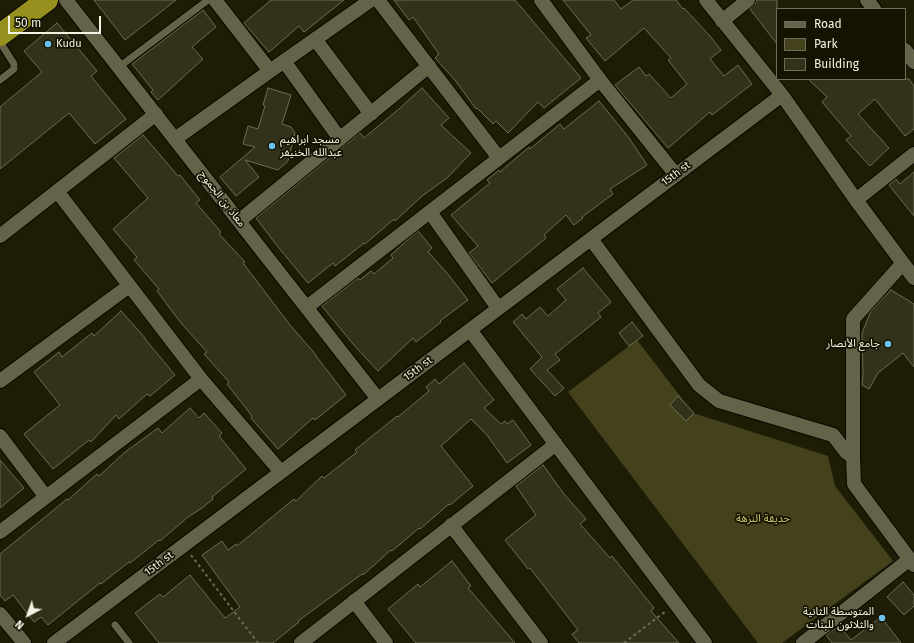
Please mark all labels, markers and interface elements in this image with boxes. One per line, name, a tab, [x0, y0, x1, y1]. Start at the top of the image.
scale bar	[10, 8, 103, 34]
legend	[776, 8, 906, 80]
text: 50 m	[15, 16, 41, 30]
text: Road	[814, 17, 842, 31]
place label: Kudu	[56, 37, 82, 51]
text: Park	[814, 37, 838, 51]
marker: Kudu	[43, 39, 53, 49]
text: Building	[814, 57, 859, 71]
place label: مسجد ابراهيم عبدالله الخنيفر	[280, 133, 342, 159]
marker: مسجد ابراهيم عبدالله الخنيفر	[267, 141, 277, 151]
street label: 15th st	[659, 159, 693, 189]
street label: معاذ بن الجموح	[196, 168, 248, 230]
place label: جامع الأنصار	[826, 337, 880, 351]
marker: جامع الأنصار	[883, 339, 893, 349]
street label: 15th st	[401, 354, 435, 384]
park label: حديقة النزهة	[736, 512, 790, 526]
street label: 15th st	[142, 549, 176, 579]
north arrow	[8, 595, 48, 635]
place label: المتوسطة الثانية والثلاثون للبنات	[803, 605, 874, 631]
marker: المتوسطة الثانية والثلاثون للبنات	[877, 613, 887, 623]
text: N	[13, 617, 27, 632]

